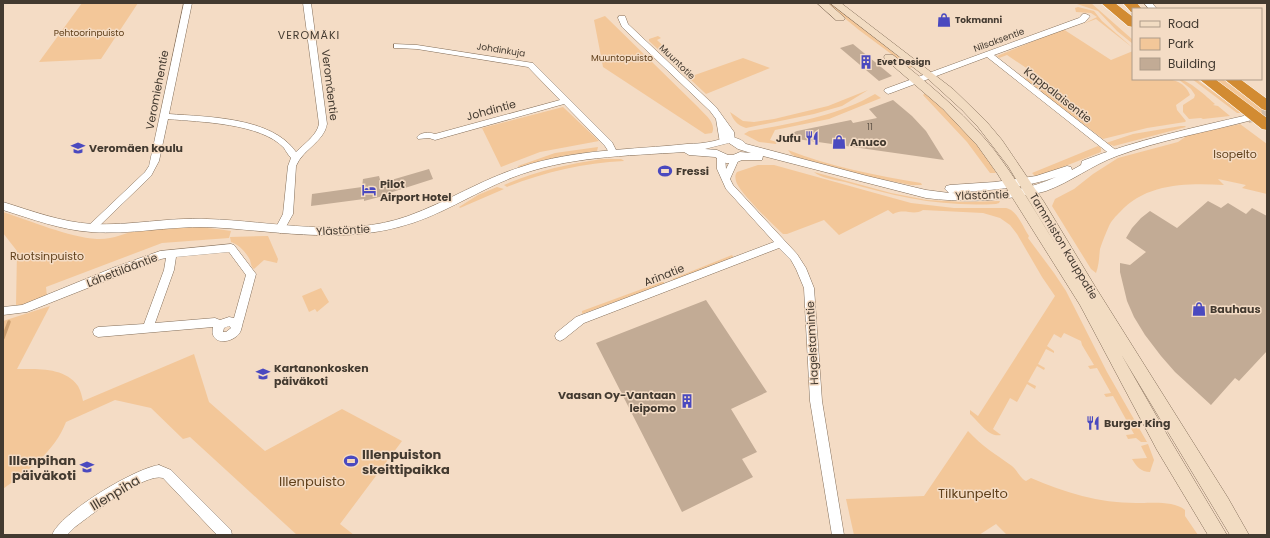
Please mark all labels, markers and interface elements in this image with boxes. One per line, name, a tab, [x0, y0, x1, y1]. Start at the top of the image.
legend	[1132, 8, 1262, 80]
shop icon: Tokmanni	[936, 12, 952, 28]
place label: Tokmanni	[955, 14, 1002, 26]
text: Road	[1168, 15, 1199, 32]
street label: Nilsaksentie	[972, 25, 1026, 55]
park label: Pehtoorinpuisto	[54, 27, 124, 39]
district label: VEROMÄKI	[278, 27, 340, 43]
text: Park	[1168, 35, 1195, 52]
street label: Johdinkuja	[476, 40, 526, 60]
street label: Muuntotie	[657, 42, 698, 82]
street label: Veromiehentie	[141, 49, 173, 131]
street label: Veromäentie	[318, 49, 342, 122]
park label: Muuntopuisto	[591, 52, 653, 64]
building icon: Evet Design	[858, 54, 874, 70]
text: Building	[1168, 55, 1216, 72]
place label: Evet Design	[877, 56, 931, 68]
street label: Kappalaisentie	[1021, 63, 1095, 127]
street label: Johdintie	[464, 96, 518, 124]
house number: 11	[867, 121, 873, 133]
place label: Jufu	[776, 130, 801, 146]
restaurant icon: Jufu	[804, 130, 820, 146]
shop icon: Anuco	[831, 134, 847, 150]
place label: Anuco	[850, 134, 887, 150]
school or university icon: Veromäen koulu	[70, 140, 86, 156]
place label: Veromäen koulu	[89, 140, 183, 156]
park label: Isopelto	[1213, 146, 1257, 162]
sports icon: Fressi	[657, 163, 673, 179]
place label: Fressi	[676, 163, 709, 179]
place label: Pilot Airport Hotel	[380, 176, 452, 205]
hotel icon: Pilot Airport Hotel	[361, 182, 377, 198]
street label: Ylästöntie	[955, 186, 1009, 204]
street label: Tammiston kauppatie	[1026, 190, 1102, 302]
street label: Ylästöntie	[316, 221, 371, 239]
park label: Ruotsinpuisto	[10, 248, 84, 264]
street label: Lähettilääntie	[84, 249, 160, 291]
street label: Arinatie	[641, 260, 687, 290]
street label: Hagelstamintie	[802, 301, 822, 385]
shop icon: Bauhaus	[1191, 301, 1207, 317]
place label: Bauhaus	[1210, 301, 1261, 317]
place label: Kartanonkosken päiväkoti	[274, 360, 369, 389]
school or university icon: Kartanonkosken päiväkoti	[255, 366, 271, 382]
place label: Vaasan Oy-Vantaan leipomo	[558, 387, 676, 416]
building icon: Vaasan Oy-Vantaan leipomo	[679, 393, 695, 409]
restaurant icon: Burger King	[1085, 415, 1101, 431]
place label: Burger King	[1104, 415, 1170, 431]
place label: Illenpuiston skeittipaikka	[362, 445, 450, 479]
place label: Illenpihan päiväkoti	[9, 451, 76, 485]
sports icon: Illenpuiston skeittipaikka	[343, 453, 359, 469]
school or university icon: Illenpihan päiväkoti	[79, 459, 95, 475]
street label: Illenpiha	[87, 471, 143, 515]
park label: Illenpuisto	[279, 472, 345, 491]
park label: Tilkunpelto	[938, 484, 1008, 503]

